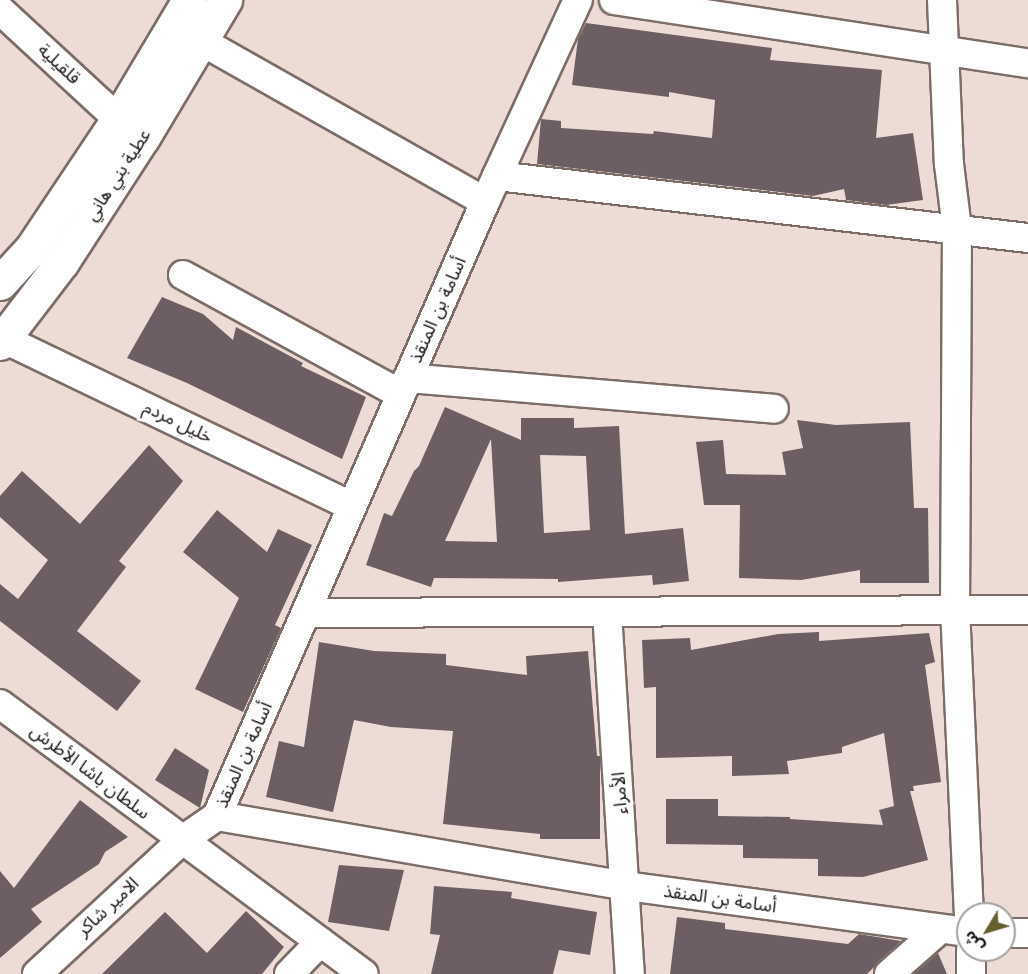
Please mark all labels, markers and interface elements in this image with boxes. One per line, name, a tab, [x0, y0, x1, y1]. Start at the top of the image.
street label: قلقيلية	[33, 39, 85, 89]
street label: عطية بني هاني	[80, 125, 156, 225]
street label: أسامة بن المنقذ	[405, 254, 471, 366]
street label: خليل مردم	[140, 396, 216, 448]
street label: أسامة بن المنقذ	[211, 699, 277, 811]
street label: سلطان باشا الأطرش	[26, 720, 154, 824]
street label: الأمراء	[608, 771, 632, 815]
street label: الامير شاكر	[73, 873, 143, 941]
street label: أسامة بن المنقذ	[662, 880, 778, 918]
north arrow	[956, 902, 1016, 962]
text: ش	[959, 927, 988, 957]

